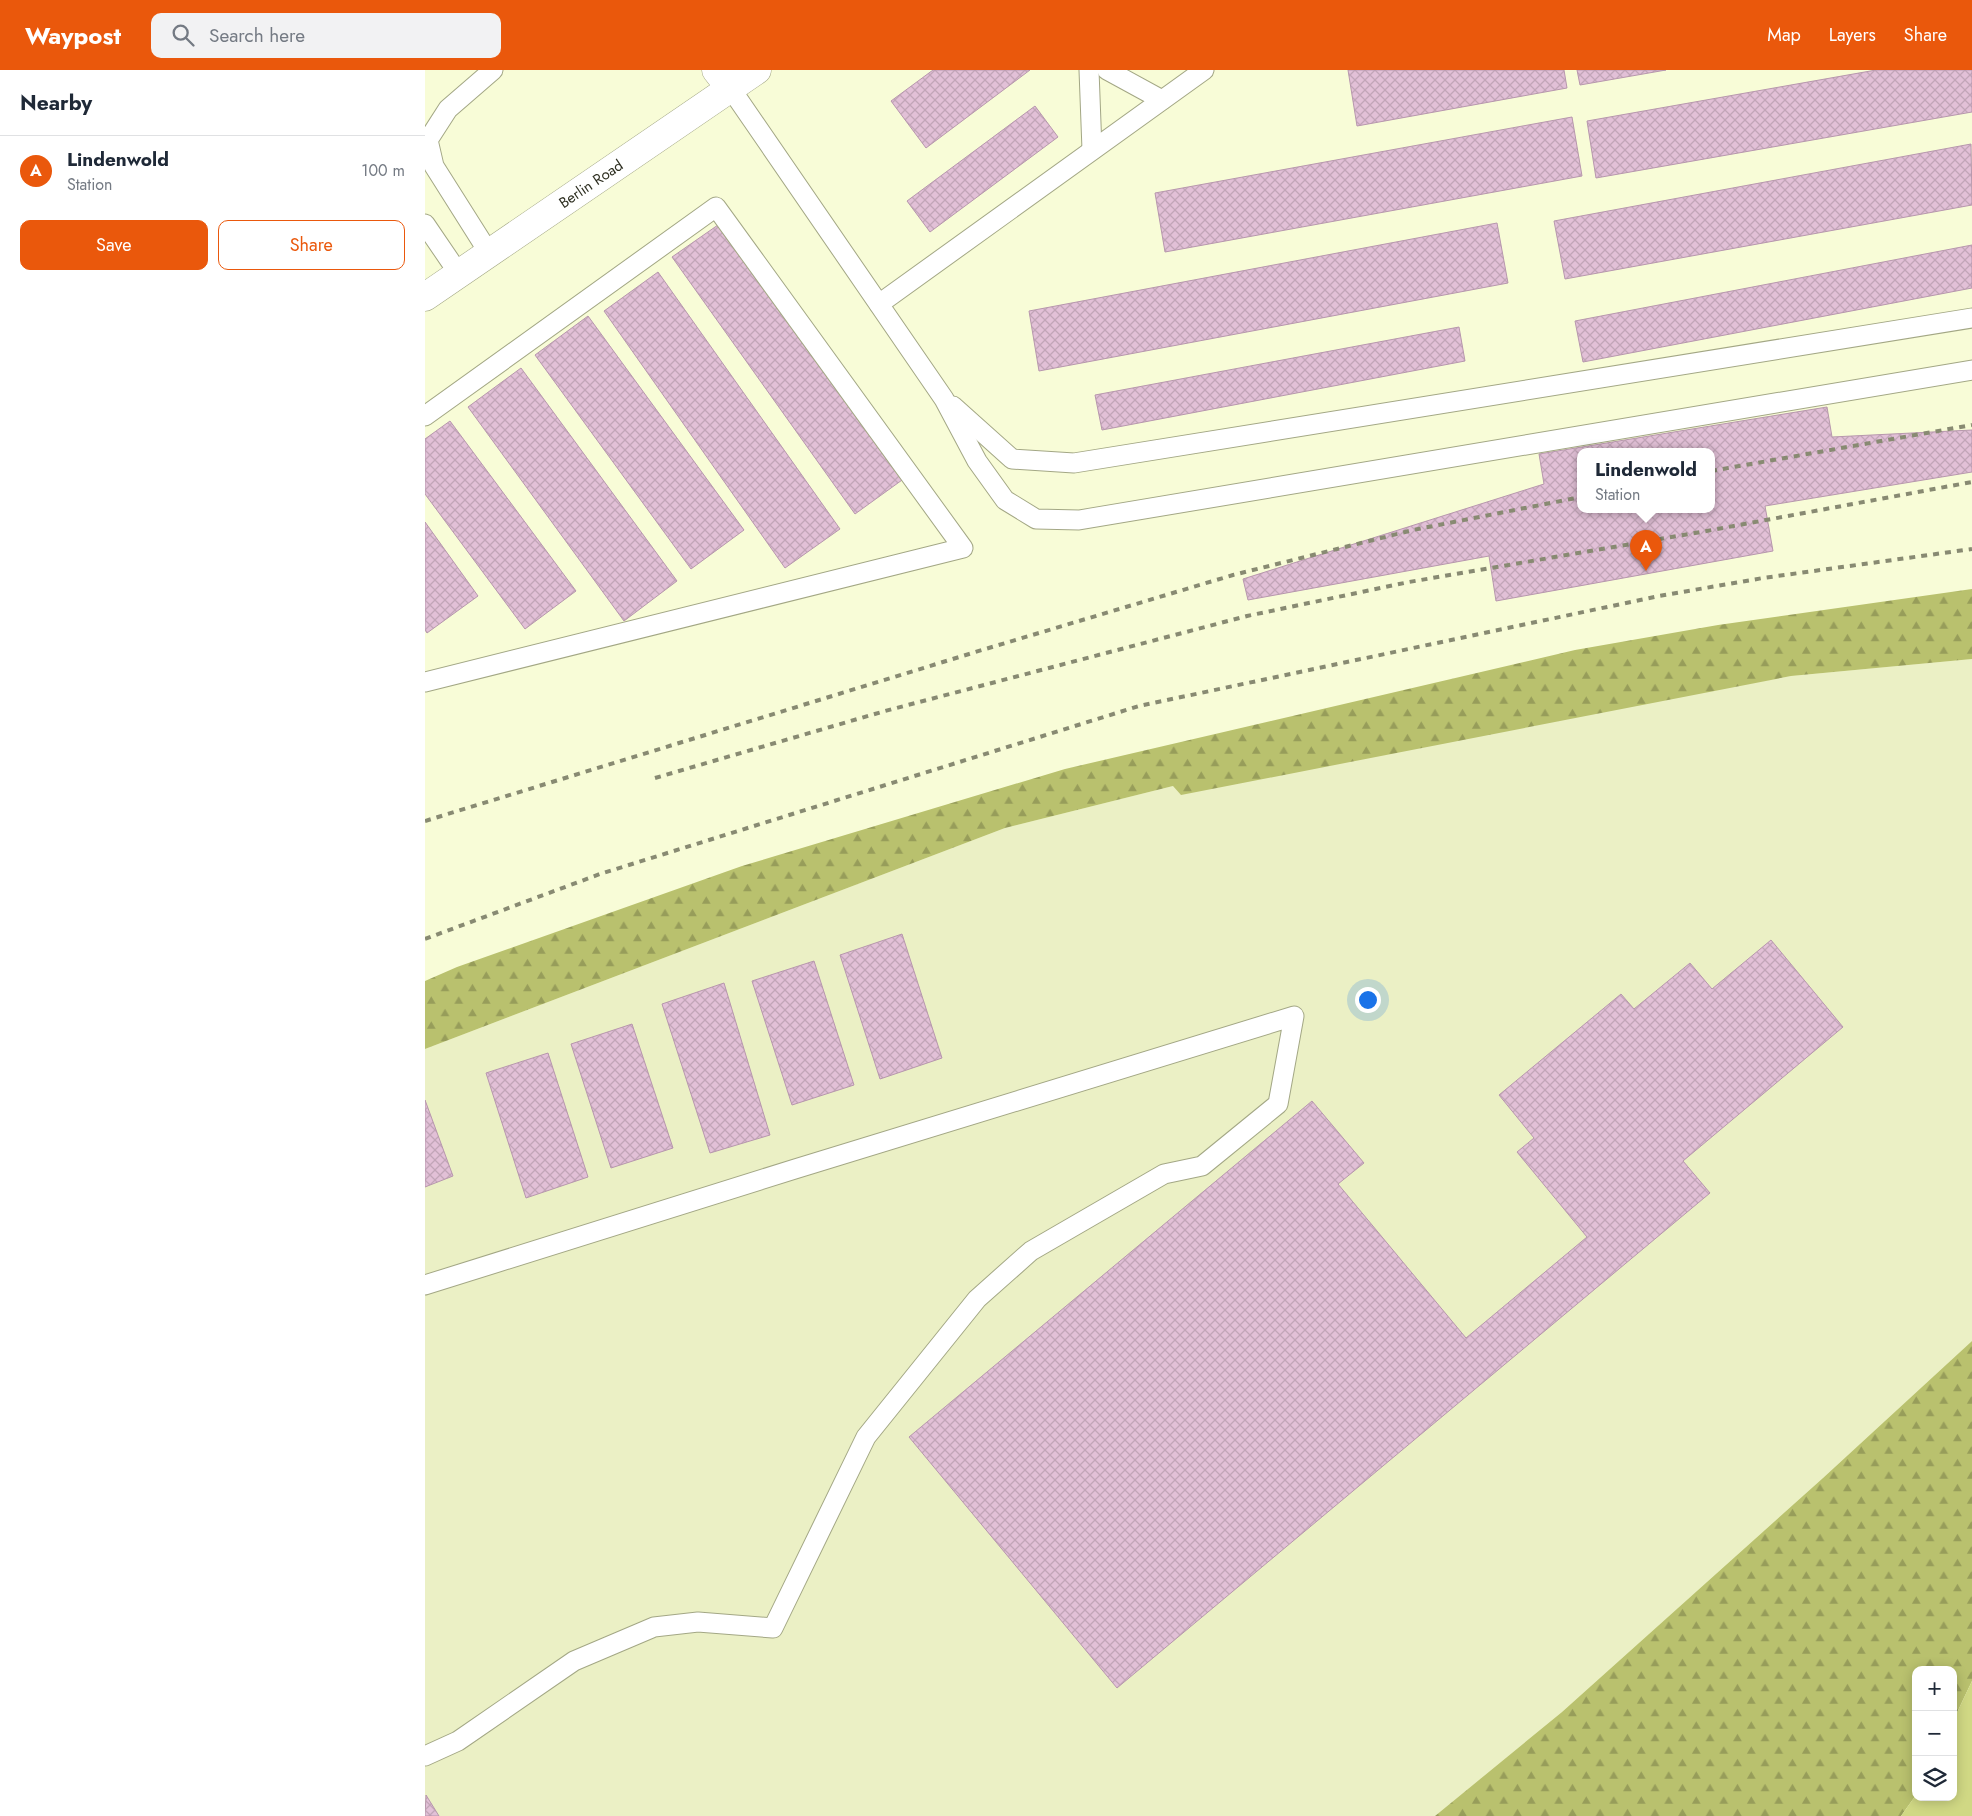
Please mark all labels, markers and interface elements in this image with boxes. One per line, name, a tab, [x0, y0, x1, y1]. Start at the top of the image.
search box	[151, 13, 501, 58]
text: Waypost	[25, 18, 121, 53]
icon: search	[169, 21, 197, 49]
text: Search here	[209, 22, 305, 49]
text: Map	[1767, 22, 1801, 48]
text: Layers	[1829, 22, 1876, 48]
text: Share	[1904, 22, 1947, 48]
text: Nearby	[20, 88, 92, 118]
text: Lindenwold	[67, 146, 169, 173]
street label: Berlin Road	[554, 154, 628, 214]
text: A	[30, 159, 42, 182]
text: 100 m	[361, 159, 405, 182]
text: Station	[67, 173, 112, 196]
button: Save	[20, 220, 208, 270]
button: Share	[218, 220, 405, 270]
popup	[1577, 448, 1715, 513]
text: Lindenwold	[1595, 456, 1697, 483]
text: Station	[1595, 483, 1641, 506]
pin: A	[1630, 530, 1662, 571]
your location	[1355, 987, 1381, 1013]
map controls	[1912, 1666, 1957, 1801]
button: +	[1912, 1666, 1957, 1711]
button: −	[1912, 1711, 1957, 1756]
button: layers	[1912, 1756, 1957, 1801]

